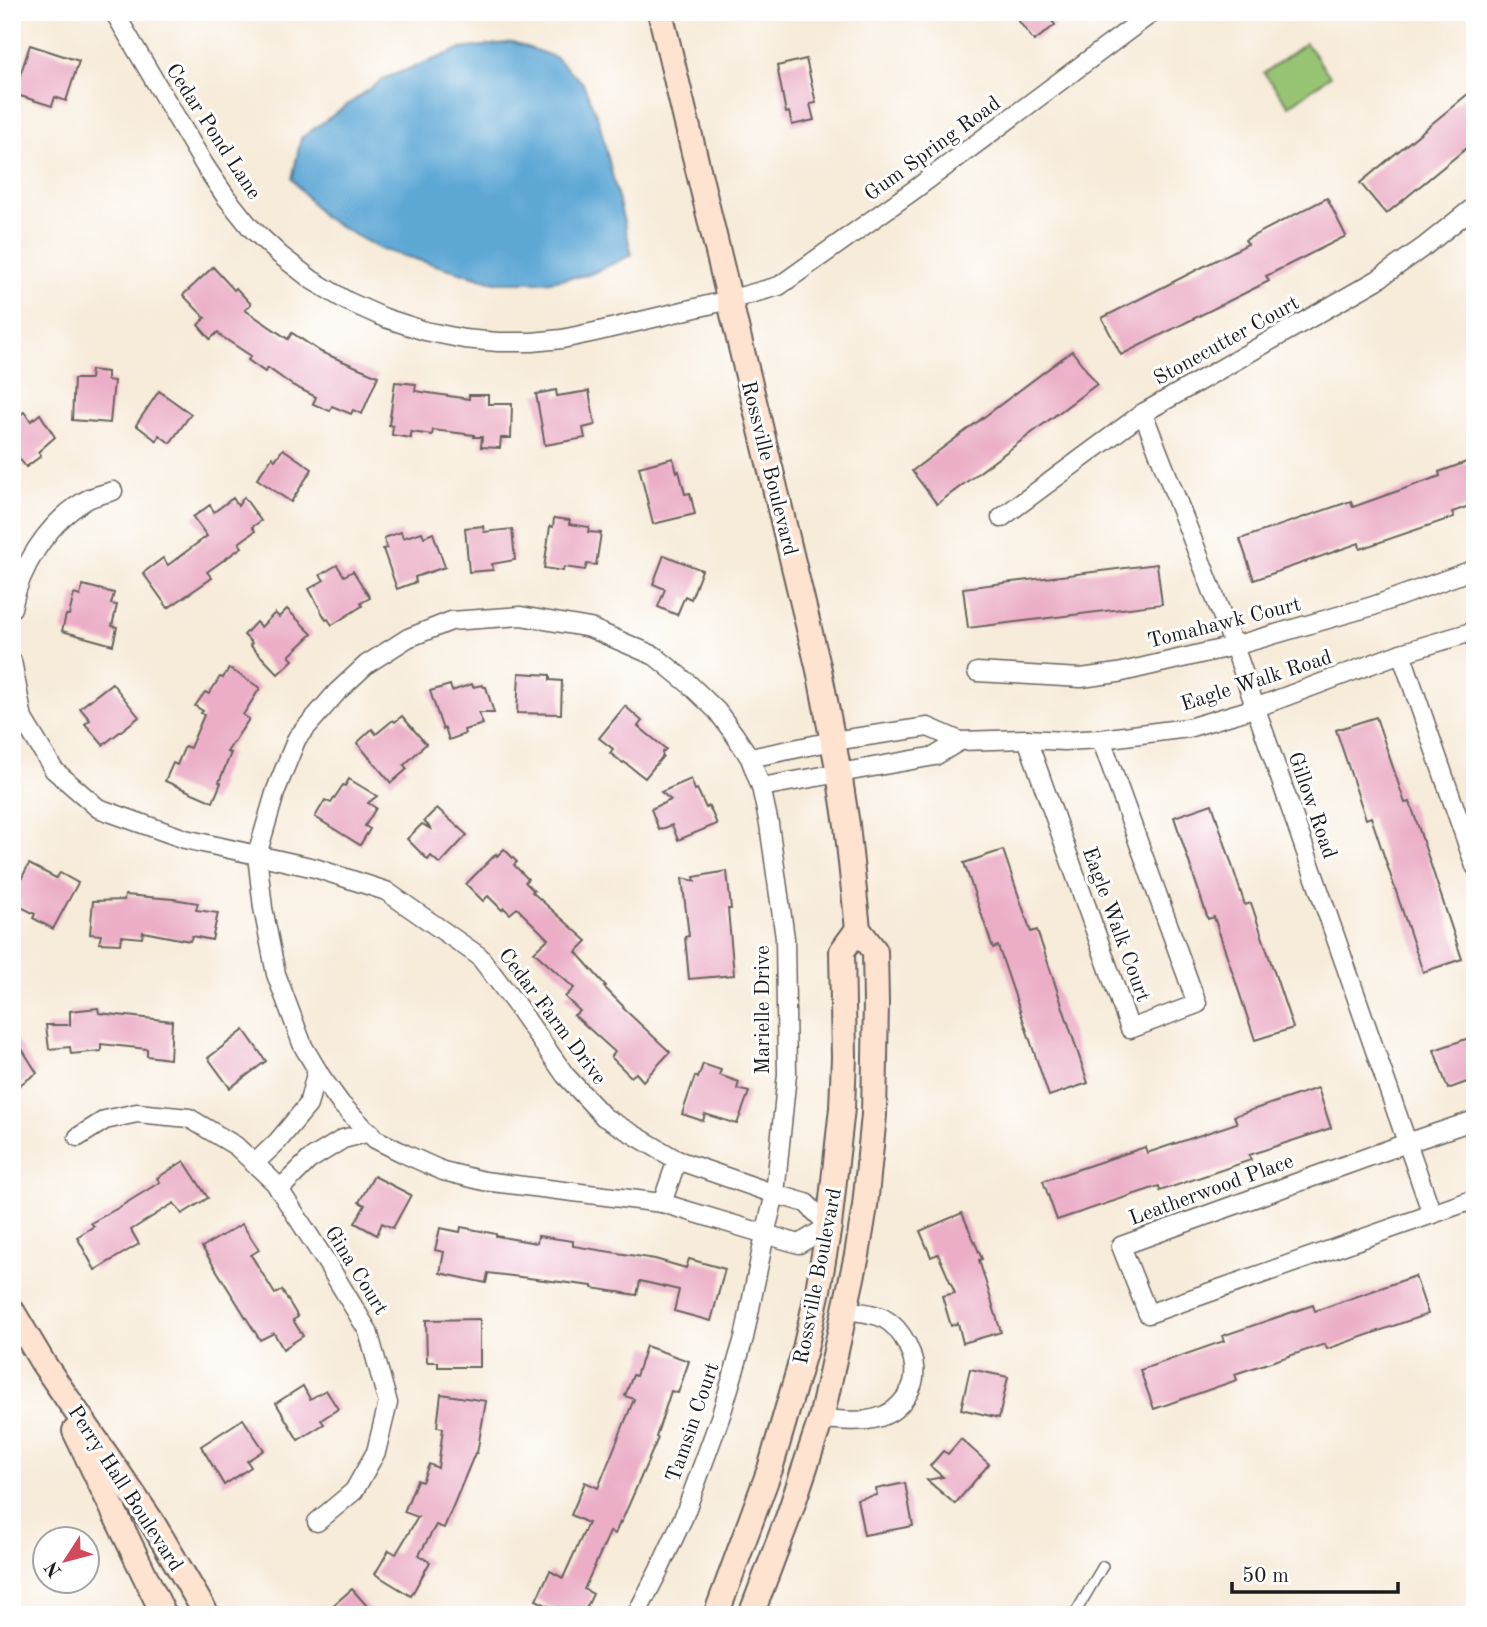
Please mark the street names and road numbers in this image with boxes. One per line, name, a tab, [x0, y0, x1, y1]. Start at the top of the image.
street label: Cedar Pond Lane	[161, 60, 264, 203]
street label: Gum Spring Road	[861, 93, 1005, 205]
street label: Stonecutter Court	[1150, 293, 1303, 390]
street label: Rossville Boulevard	[737, 379, 800, 558]
street label: Tomahawk Court	[1146, 594, 1303, 653]
street label: Eagle Walk Road	[1178, 647, 1335, 716]
street label: Gillow Road	[1284, 750, 1340, 861]
street label: Eagle Walk Court	[1078, 844, 1153, 1005]
street label: Cedar Farm Drive	[494, 945, 610, 1089]
street label: Marielle Drive	[753, 945, 774, 1075]
street label: Leatherwood Place	[1127, 1151, 1297, 1230]
street label: Rossville Boulevard	[791, 1186, 846, 1366]
street label: Gina Court	[320, 1223, 391, 1319]
street label: Tamsin Court	[663, 1360, 724, 1485]
street label: Perry Hall Boulevard	[63, 1402, 186, 1576]

